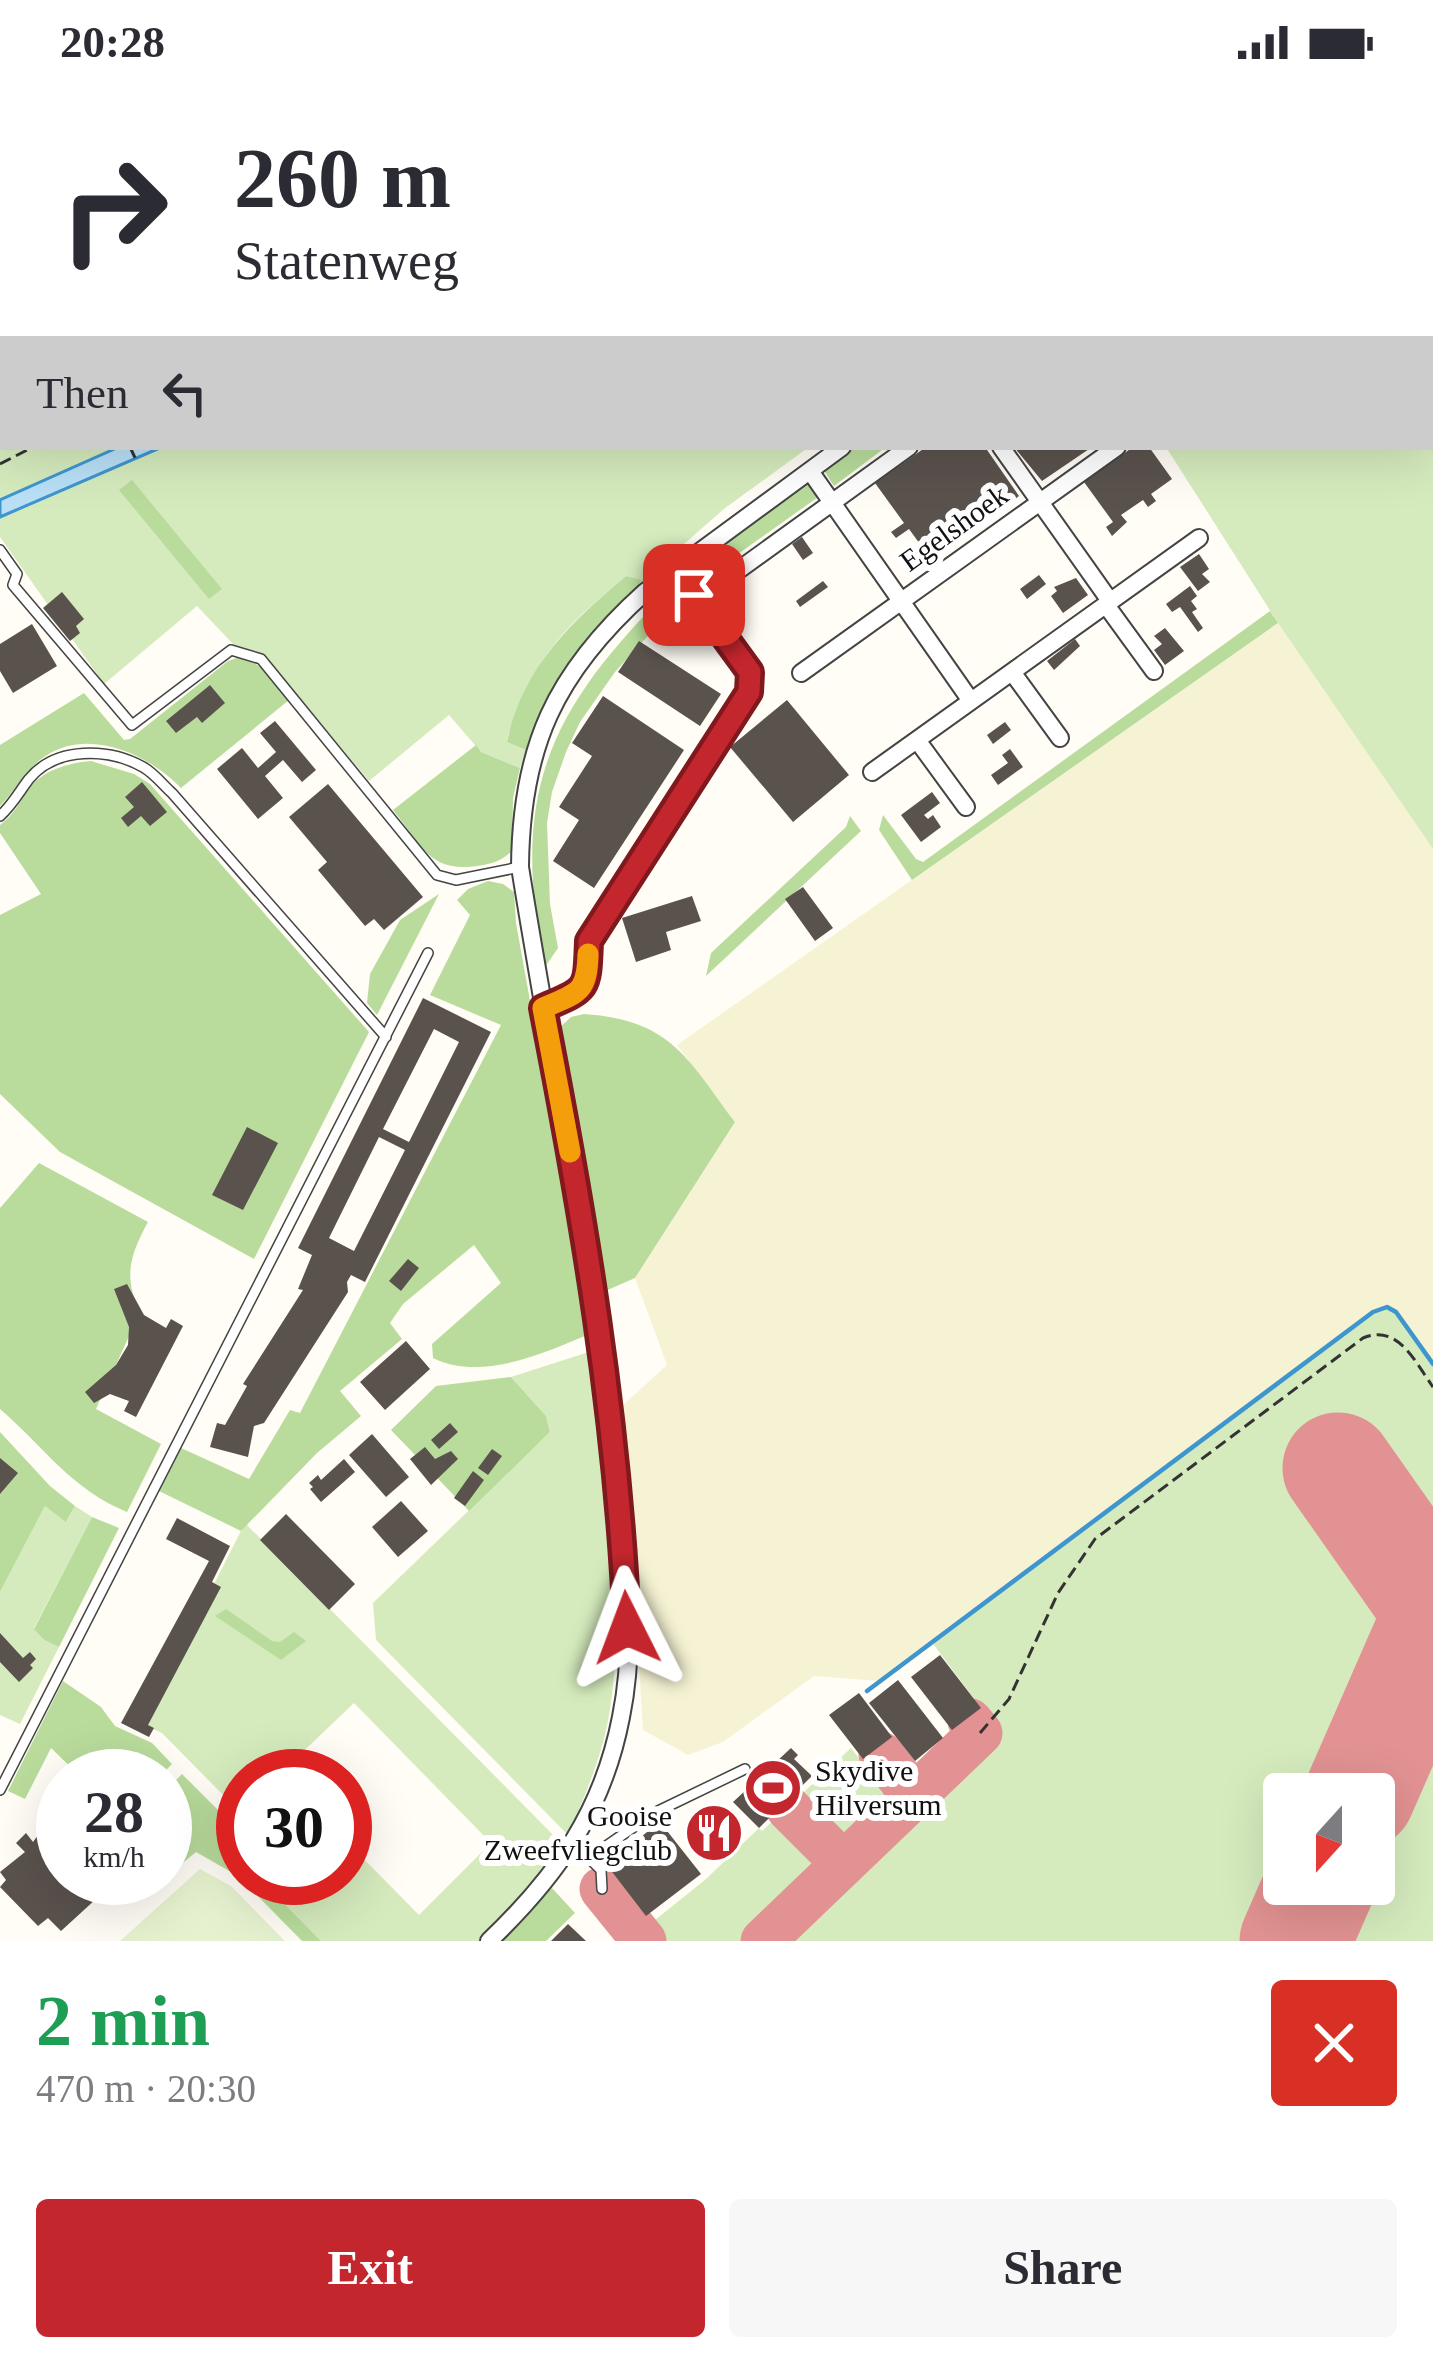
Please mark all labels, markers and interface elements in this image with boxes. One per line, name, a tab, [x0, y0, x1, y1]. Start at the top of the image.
text: 20:28	[60, 17, 165, 67]
icon: right	[36, 132, 192, 288]
text: 260 m	[234, 132, 451, 225]
text: Statenweg	[234, 231, 459, 291]
icon: left	[152, 360, 218, 426]
text: Then	[36, 368, 128, 418]
street label: Egelshoek	[893, 478, 1014, 578]
pin	[643, 544, 745, 646]
icon: arrive	[661, 562, 727, 628]
position arrow	[564, 1565, 690, 1691]
speed limit sign: 30	[216, 1749, 372, 1905]
place label: Skydive Hilversum	[815, 1754, 942, 1821]
sports icon: Skydive Hilversum	[742, 1757, 804, 1819]
north arrow	[1263, 1773, 1395, 1905]
map controls	[1263, 1773, 1395, 1905]
text: 28	[84, 1779, 144, 1845]
place label: Gooise Zweefvliegclub	[484, 1799, 672, 1866]
restaurant icon: Gooise Zweefvliegclub	[683, 1802, 745, 1864]
text: km/h	[83, 1840, 145, 1873]
button: close	[1271, 1980, 1397, 2106]
text: 2 min	[36, 1981, 210, 2061]
text: 470 m · 20:30	[36, 2067, 256, 2110]
button: Exit	[36, 2199, 705, 2337]
button: Share	[729, 2199, 1397, 2337]

